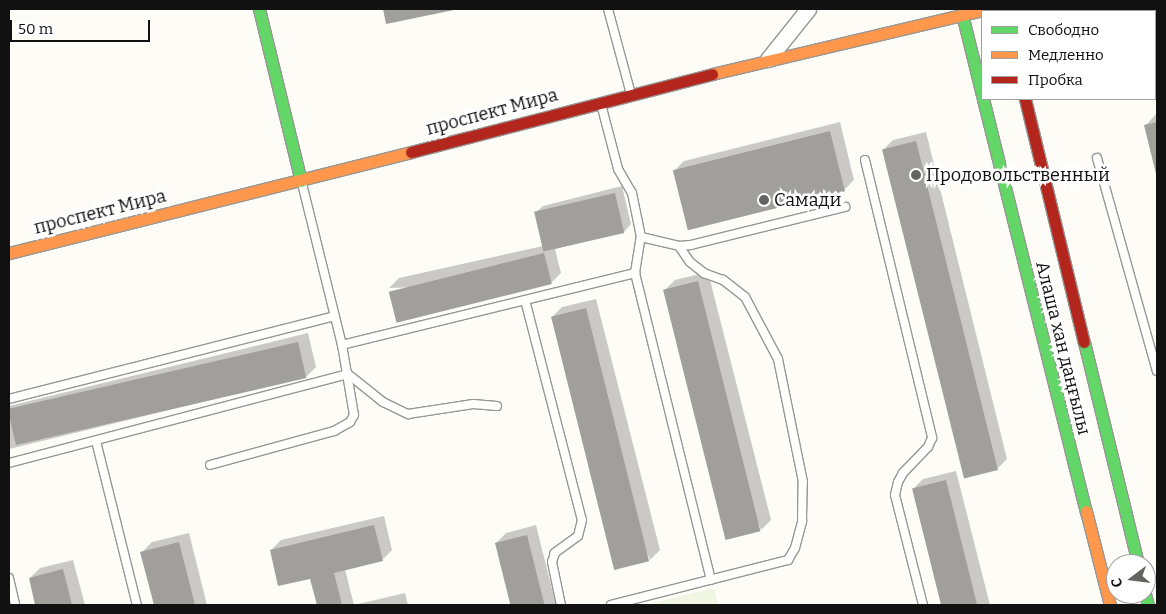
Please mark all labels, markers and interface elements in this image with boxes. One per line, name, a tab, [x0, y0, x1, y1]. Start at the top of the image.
scale bar	[12, 10, 152, 42]
legend	[981, 10, 1156, 100]
text: 50 m	[18, 20, 53, 38]
text: Свободно	[1028, 21, 1099, 39]
text: Медленно	[1028, 46, 1104, 64]
text: Пробка	[1028, 71, 1083, 89]
street label: проспект Мира	[424, 84, 560, 140]
place label: Продовольственный	[926, 164, 1110, 186]
marker: Продовольственный	[910, 169, 922, 181]
street label: проспект Мира	[32, 185, 168, 239]
place label: Самади	[774, 189, 841, 211]
marker: Самади	[758, 194, 770, 206]
street label: Алаша хан даңғылы	[1031, 259, 1095, 437]
north arrow	[1106, 554, 1156, 604]
text: С	[1108, 576, 1126, 589]

